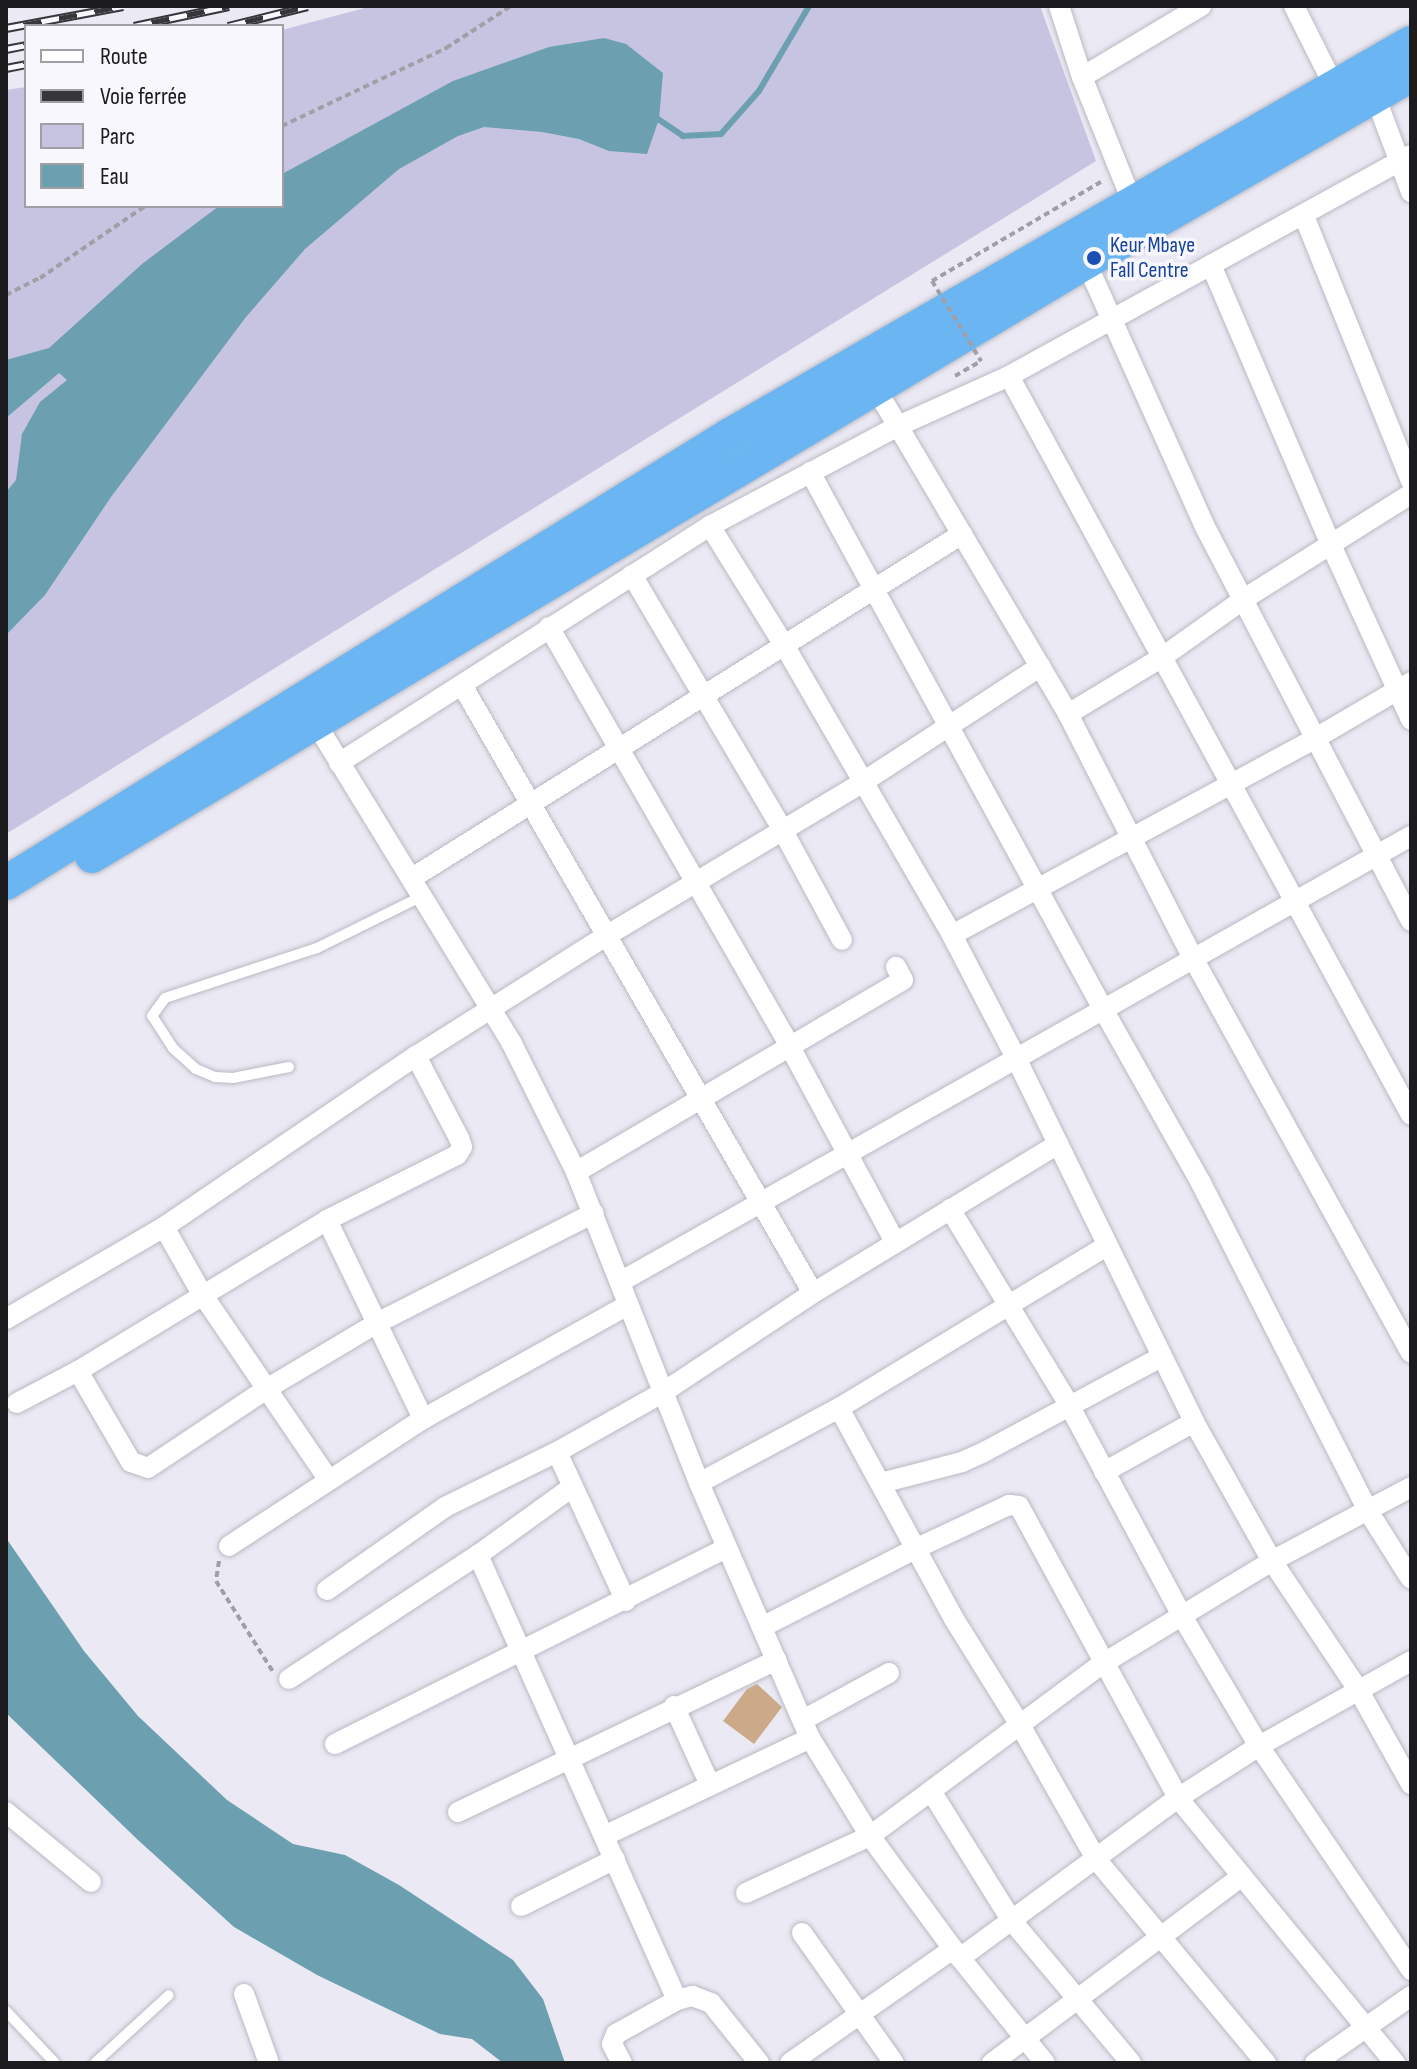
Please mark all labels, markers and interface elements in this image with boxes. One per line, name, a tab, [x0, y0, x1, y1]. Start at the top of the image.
legend	[24, 24, 284, 208]
text: Route	[100, 42, 148, 71]
text: Voie ferrée	[100, 82, 187, 111]
text: Parc	[100, 122, 135, 151]
text: Eau	[100, 162, 129, 191]
place label: Keur Mbaye Fall Centre	[1110, 232, 1195, 284]
marker: Keur Mbaye Fall Centre	[1085, 249, 1103, 267]

